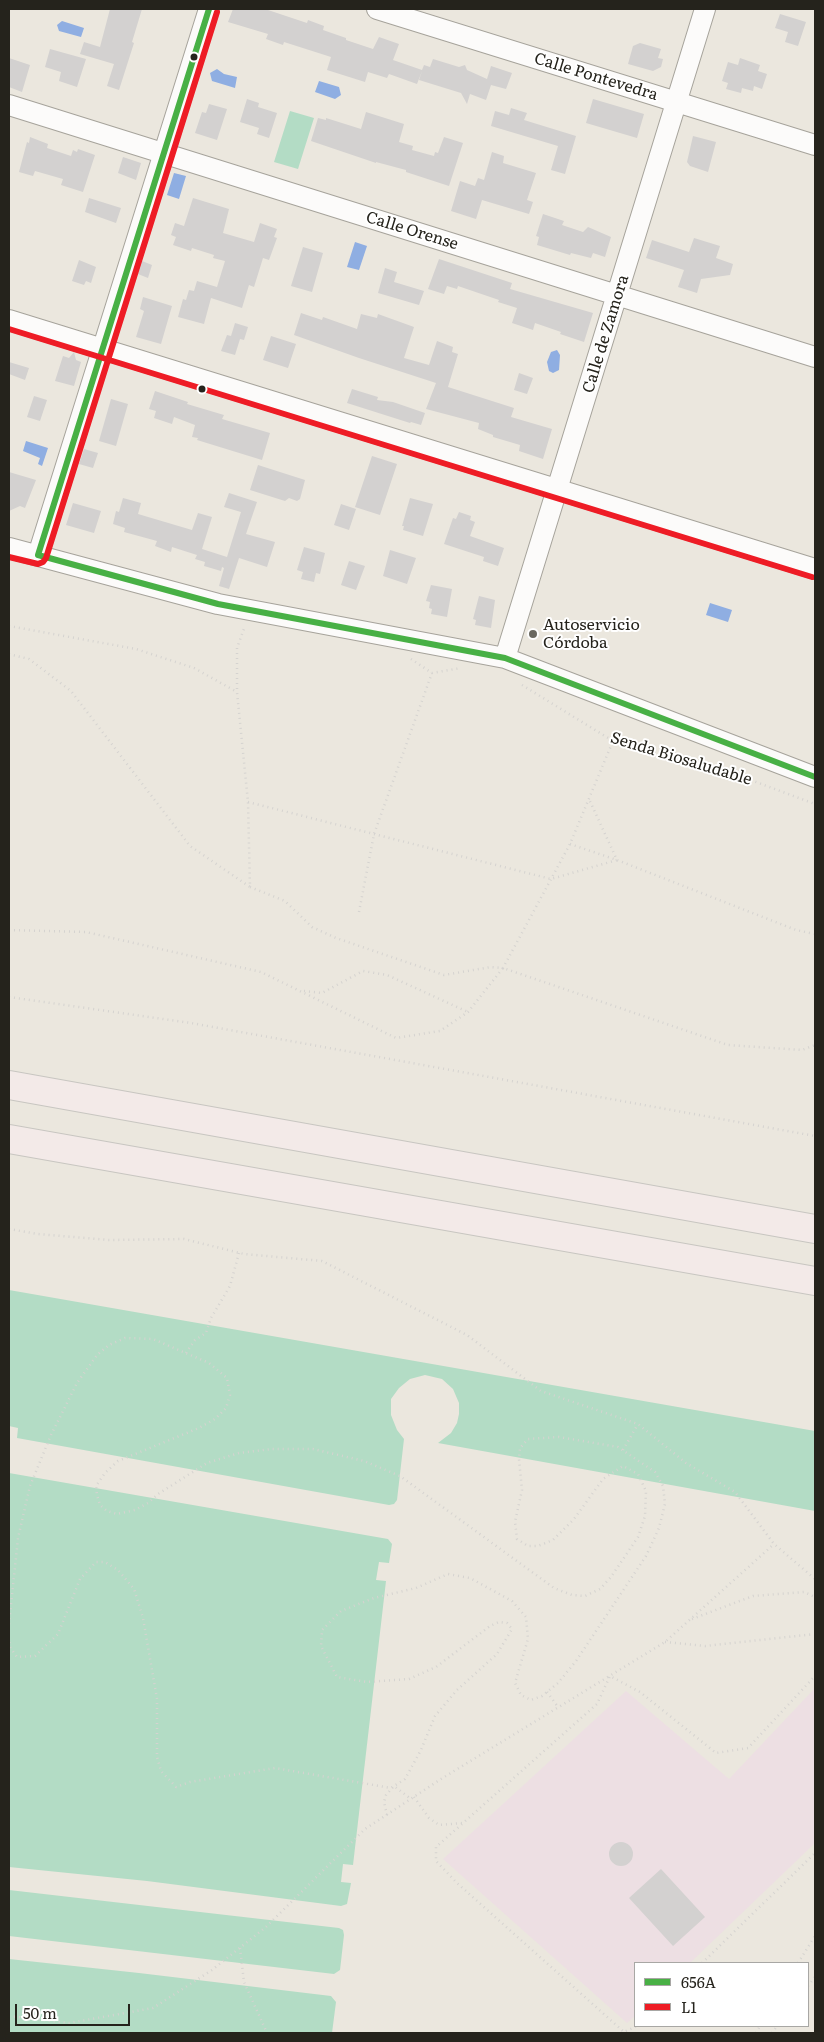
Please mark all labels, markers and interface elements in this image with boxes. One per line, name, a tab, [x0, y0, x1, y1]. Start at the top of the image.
street label: Calle Pontevedra	[532, 49, 660, 105]
unlabelled marker	[189, 52, 199, 62]
street label: Calle Orense	[364, 208, 460, 254]
street label: Calle de Zamora	[579, 273, 633, 395]
unlabelled marker	[197, 384, 207, 394]
place label: Autoservicio Córdoba	[543, 615, 640, 653]
marker: Autoservicio Córdoba	[527, 628, 539, 640]
street label: Senda Biosaludable	[608, 728, 754, 790]
legend	[634, 1962, 809, 2027]
text: 656A	[681, 1970, 716, 1993]
scale bar	[18, 1994, 132, 2026]
text: L1	[681, 1995, 697, 2018]
text: 50 m	[23, 2001, 57, 2024]

